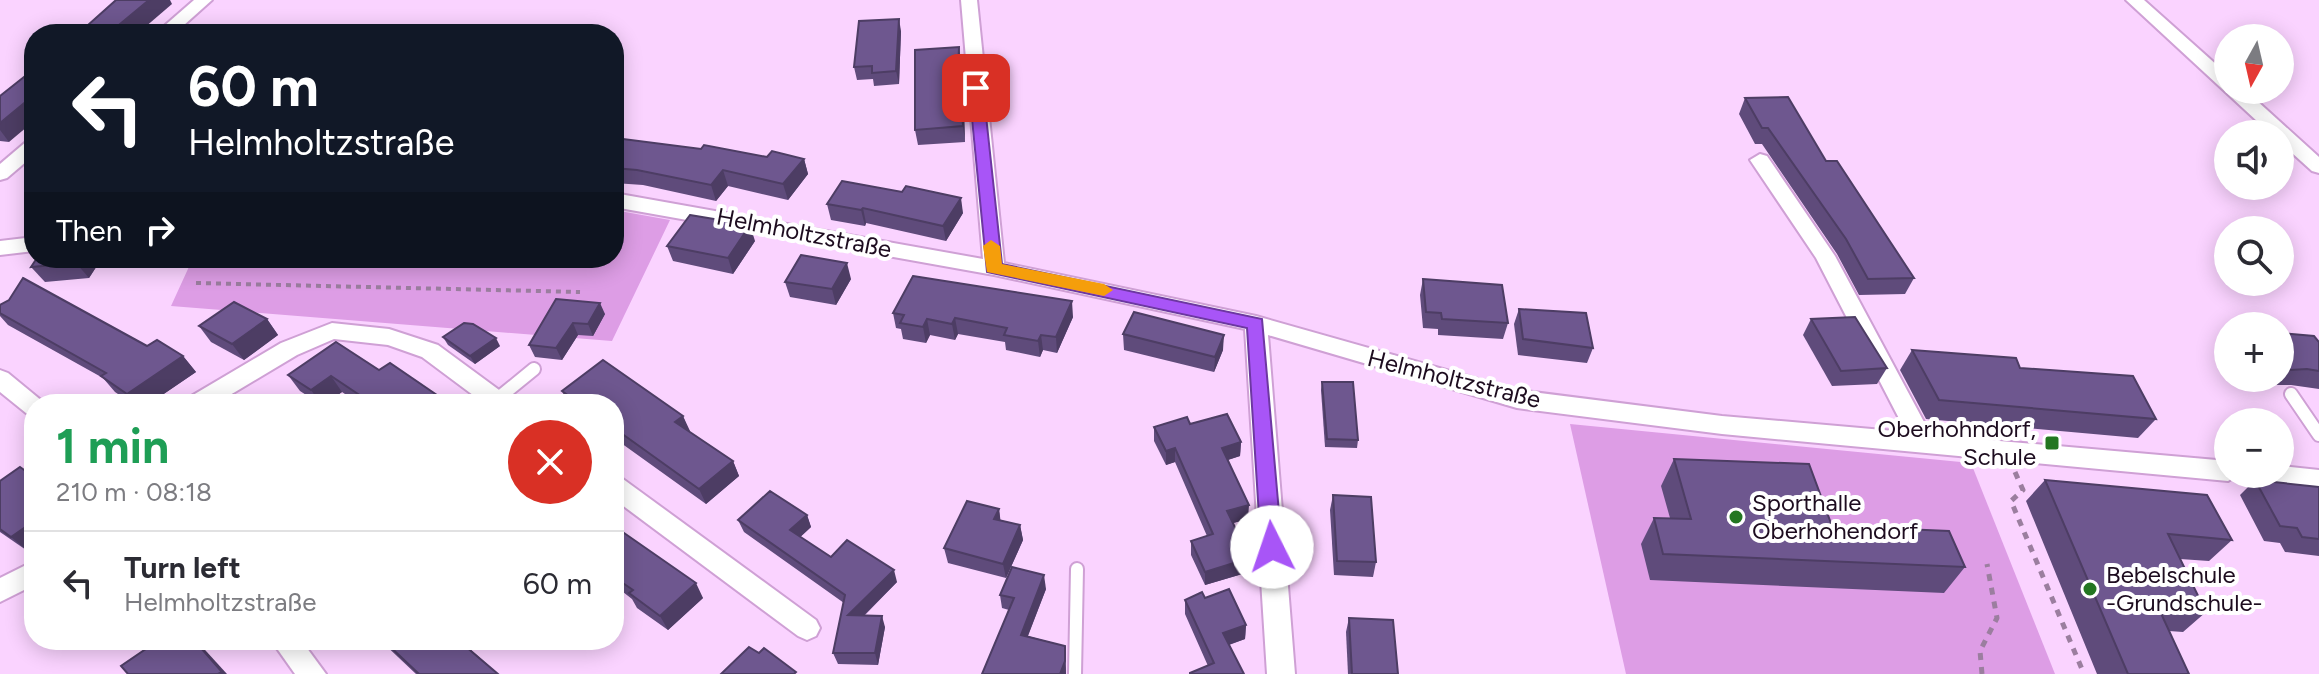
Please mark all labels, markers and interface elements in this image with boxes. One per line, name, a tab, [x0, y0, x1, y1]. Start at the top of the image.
north arrow	[2214, 24, 2294, 104]
map controls	[2214, 24, 2294, 488]
text: 60 m	[188, 53, 319, 120]
pin	[942, 54, 1010, 122]
icon: left	[56, 56, 160, 160]
icon: arrive	[954, 66, 998, 110]
button: sound	[2214, 120, 2294, 200]
text: Helmholtzstraße	[188, 121, 454, 164]
street label: Helmholtzstraße	[714, 201, 894, 264]
icon: right	[138, 208, 182, 252]
text: Then	[56, 212, 122, 249]
button: search	[2214, 216, 2294, 296]
button: +	[2214, 312, 2294, 392]
street label: Helmholtzstraße	[1364, 343, 1544, 414]
button: −	[2214, 408, 2294, 488]
place label: Oberhohndorf, Schule	[1878, 414, 2036, 471]
text: 1 min	[56, 417, 169, 475]
button: close	[508, 420, 592, 504]
marker: Oberhohndorf, Schule	[2043, 434, 2061, 452]
text: 210 m · 08:18	[56, 476, 212, 508]
place label: Sporthalle Oberhohendorf	[1752, 488, 1918, 545]
position arrow	[1230, 505, 1314, 589]
marker: Sporthalle Oberhohendorf	[1727, 508, 1745, 526]
text: Turn left	[124, 549, 241, 586]
place label: Bebelschule -Grundschule-	[2106, 560, 2263, 617]
icon: left	[56, 561, 100, 605]
text: 60 m	[523, 565, 592, 602]
marker: Bebelschule -Grundschule-	[2081, 580, 2099, 598]
text: Helmholtzstraße	[124, 586, 316, 618]

